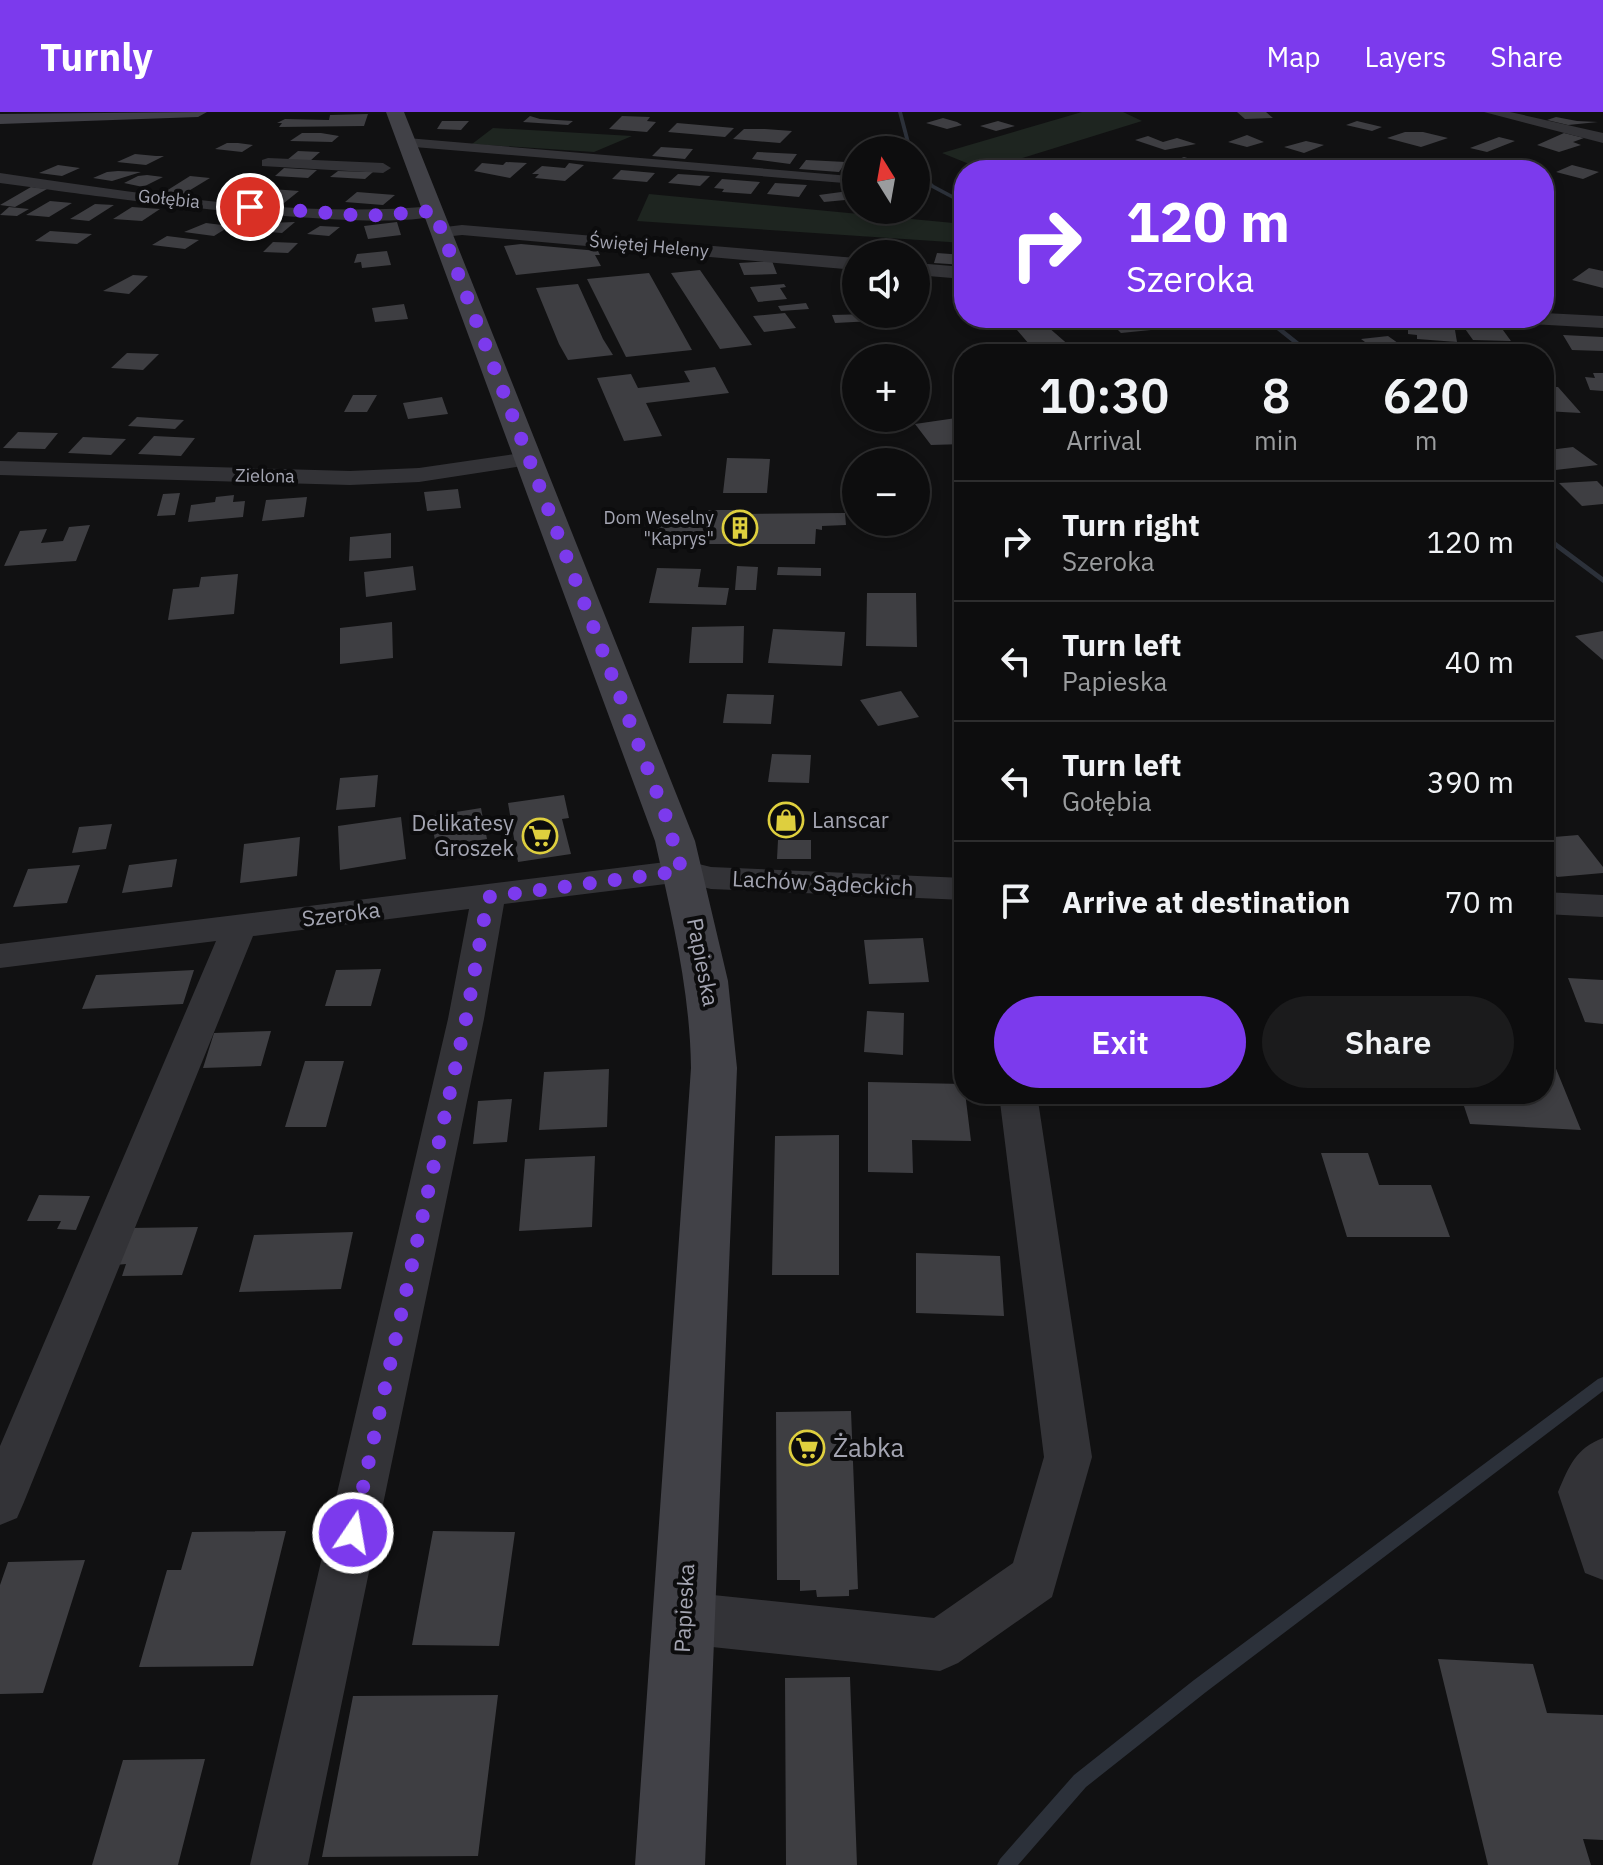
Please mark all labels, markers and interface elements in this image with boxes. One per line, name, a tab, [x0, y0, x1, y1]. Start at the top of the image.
text: Turnly	[40, 32, 153, 81]
text: Map	[1266, 38, 1320, 75]
text: Layers	[1364, 38, 1446, 75]
text: Share	[1490, 38, 1563, 75]
north arrow	[842, 136, 930, 224]
map controls	[842, 136, 930, 536]
pin	[216, 173, 284, 241]
street label: Gołębia	[137, 184, 201, 213]
icon: arrive	[228, 185, 272, 229]
text: 120 m	[1126, 185, 1290, 257]
icon: right	[994, 192, 1098, 296]
street label: Świętej Heleny	[588, 229, 710, 262]
button: sound	[842, 240, 930, 328]
text: Szeroka	[1126, 255, 1254, 302]
button: +	[842, 344, 930, 432]
text: 10:30	[1039, 364, 1169, 426]
text: 8	[1262, 364, 1290, 426]
text: 620	[1383, 364, 1469, 426]
text: Arrival	[1066, 423, 1142, 457]
text: min	[1254, 423, 1298, 457]
text: m	[1415, 423, 1437, 457]
button: −	[842, 448, 930, 536]
street label: Zielona	[235, 463, 295, 488]
text: Turn right	[1062, 505, 1200, 544]
place label: Dom Weselny "Kaprys"	[604, 506, 714, 550]
building icon: Dom Weselny "Kaprys"	[721, 509, 759, 547]
icon: right	[994, 519, 1038, 563]
text: 120 m	[1427, 522, 1514, 561]
text: Szeroka	[1062, 544, 1155, 578]
text: Turn left	[1062, 625, 1181, 664]
icon: left	[994, 639, 1038, 683]
text: 40 m	[1445, 642, 1514, 681]
text: Papieska	[1062, 664, 1167, 698]
text: Turn left	[1062, 745, 1181, 784]
icon: left	[994, 759, 1038, 803]
text: 390 m	[1427, 762, 1514, 801]
text: Gołębia	[1062, 784, 1152, 818]
shop icon: Lanscar	[767, 801, 805, 839]
place label: Lanscar	[812, 805, 889, 834]
place label: Delikatesy Groszek	[411, 808, 514, 862]
supermarket icon: Delikatesy Groszek	[521, 817, 559, 855]
street label: Lachów Sądeckich	[732, 863, 915, 902]
icon: arrive	[994, 879, 1038, 923]
text: Arrive at destination	[1062, 882, 1350, 921]
text: 70 m	[1445, 882, 1514, 921]
street label: Szeroka	[300, 894, 382, 933]
street label: Papieska	[681, 915, 726, 1009]
button: Exit	[994, 996, 1246, 1088]
button: Share	[1262, 996, 1514, 1088]
supermarket icon: Żabka	[788, 1429, 826, 1467]
place label: Żabka	[833, 1430, 905, 1464]
position arrow	[311, 1491, 395, 1575]
street label: Papieska	[667, 1562, 700, 1653]

